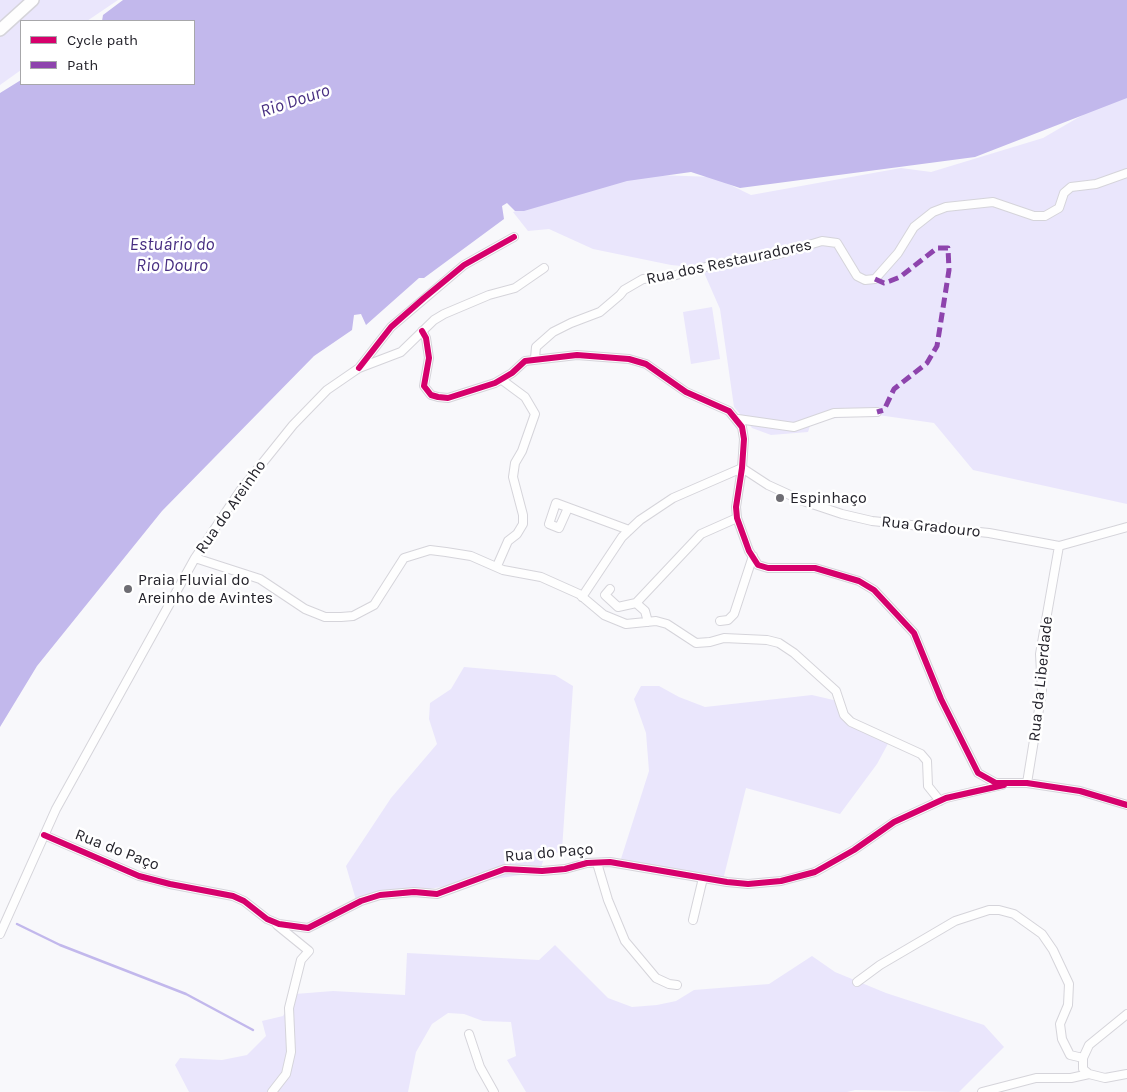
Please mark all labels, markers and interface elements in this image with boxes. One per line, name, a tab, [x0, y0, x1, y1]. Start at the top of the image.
legend	[20, 20, 195, 85]
text: Cycle path	[67, 31, 138, 49]
text: Path	[67, 56, 98, 74]
water label: Rio Douro	[258, 80, 332, 122]
water label: Estuário do Rio Douro	[130, 234, 214, 276]
street label: Rua dos Restauradores	[645, 235, 813, 289]
street label: Rua do Areinho	[192, 456, 270, 558]
place label: Espinhaço	[790, 488, 867, 508]
marker: Espinhaço	[774, 492, 786, 504]
street label: Rua Gradouro	[881, 512, 981, 542]
place label: Praia Fluvial do Areinho de Avintes	[138, 570, 273, 608]
marker: Praia Fluvial do Areinho de Avintes	[122, 583, 134, 595]
street label: Rua da Liberdade	[1025, 615, 1057, 743]
street label: Rua do Paço	[72, 825, 162, 875]
street label: Rua do Paço	[504, 840, 594, 866]

